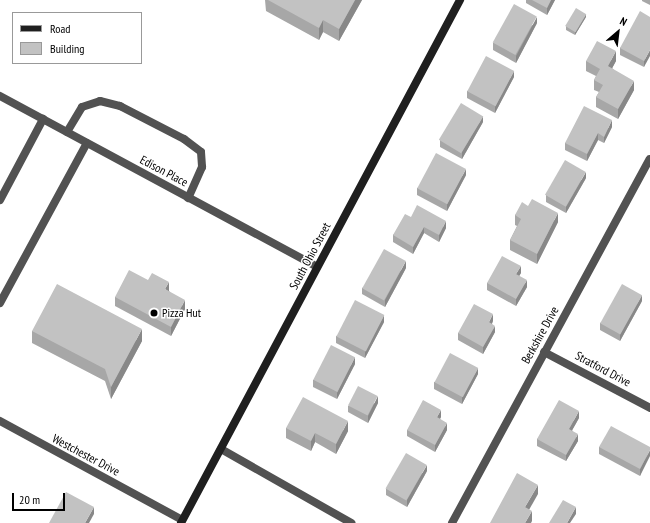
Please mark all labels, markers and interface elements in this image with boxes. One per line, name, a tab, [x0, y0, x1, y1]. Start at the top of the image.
legend	[12, 12, 142, 64]
north arrow	[598, 12, 638, 52]
text: N	[618, 14, 630, 29]
text: Road	[50, 21, 70, 36]
text: Building	[50, 41, 85, 56]
street label: Edison Place	[138, 152, 190, 190]
street label: South Ohio Street	[286, 220, 334, 292]
street label: Berkshire Drive	[518, 304, 562, 366]
place label: Pizza Hut	[162, 306, 201, 320]
marker: Pizza Hut	[149, 308, 159, 318]
street label: Stratford Drive	[573, 348, 633, 390]
street label: Westchester Drive	[50, 431, 122, 479]
scale bar	[14, 485, 67, 511]
text: 20 m	[19, 492, 40, 507]

